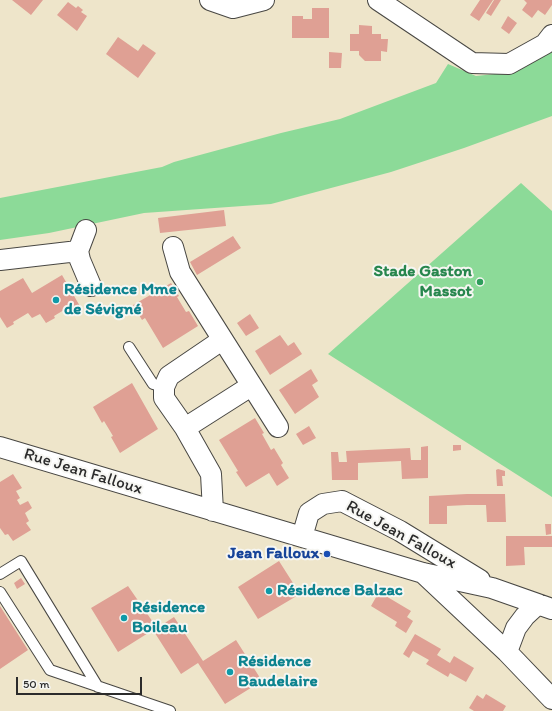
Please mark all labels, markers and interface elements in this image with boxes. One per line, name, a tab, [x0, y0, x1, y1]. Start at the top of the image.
place label: Stade Gaston Massot	[373, 262, 472, 302]
marker: Stade Gaston Massot	[475, 277, 485, 287]
place label: Résidence Mme de Sévigné	[64, 280, 177, 320]
marker: Résidence Mme de Sévigné	[51, 295, 61, 305]
street label: Rue Jean Falloux	[21, 444, 145, 500]
street label: Rue Jean Falloux	[342, 496, 460, 574]
place label: Jean Falloux	[228, 544, 319, 564]
marker: Jean Falloux	[322, 549, 332, 559]
place label: Résidence Balzac	[277, 581, 403, 601]
marker: Résidence Balzac	[264, 586, 274, 596]
place label: Résidence Boileau	[132, 598, 205, 638]
marker: Résidence Boileau	[119, 613, 129, 623]
place label: Résidence Baudelaire	[238, 652, 318, 692]
marker: Résidence Baudelaire	[225, 667, 235, 677]
scale bar	[18, 669, 144, 695]
text: 50 m	[23, 677, 49, 691]

